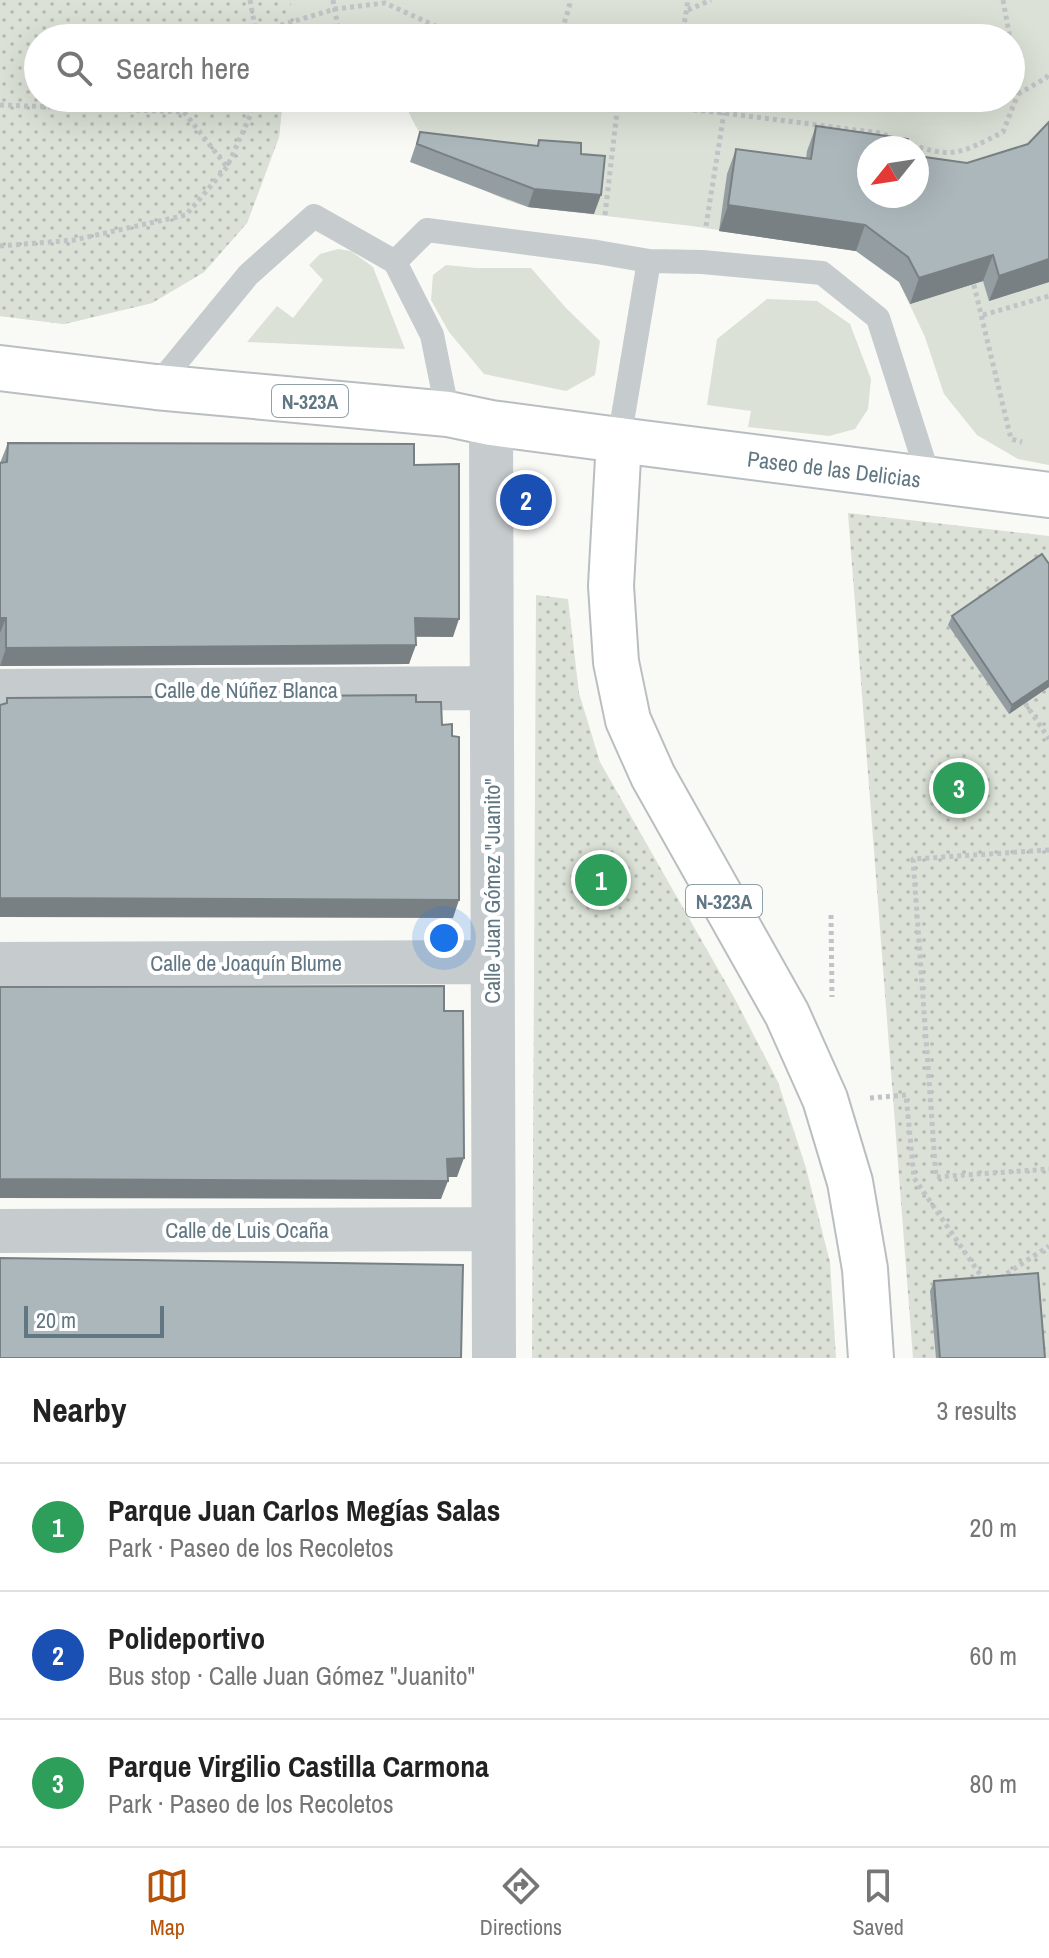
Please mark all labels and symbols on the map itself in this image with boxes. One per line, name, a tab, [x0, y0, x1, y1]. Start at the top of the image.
north arrow	[857, 136, 929, 208]
road number: N-323A	[272, 385, 348, 417]
street label: Paseo de las Delicias	[746, 443, 922, 495]
pin: 2	[500, 470, 552, 530]
street label: Calle de Núñez Blanca	[154, 675, 338, 705]
pin: 3	[933, 758, 985, 818]
street label: Calle Juan Gómez "Juanito"	[477, 778, 507, 1004]
pin: 1	[575, 850, 627, 910]
road number: N-323A	[686, 885, 762, 917]
your location	[424, 918, 464, 958]
street label: Calle de Joaquín Blume	[150, 948, 342, 978]
street label: Calle de Luis Ocaña	[165, 1215, 329, 1245]
scale bar	[24, 1302, 164, 1338]

